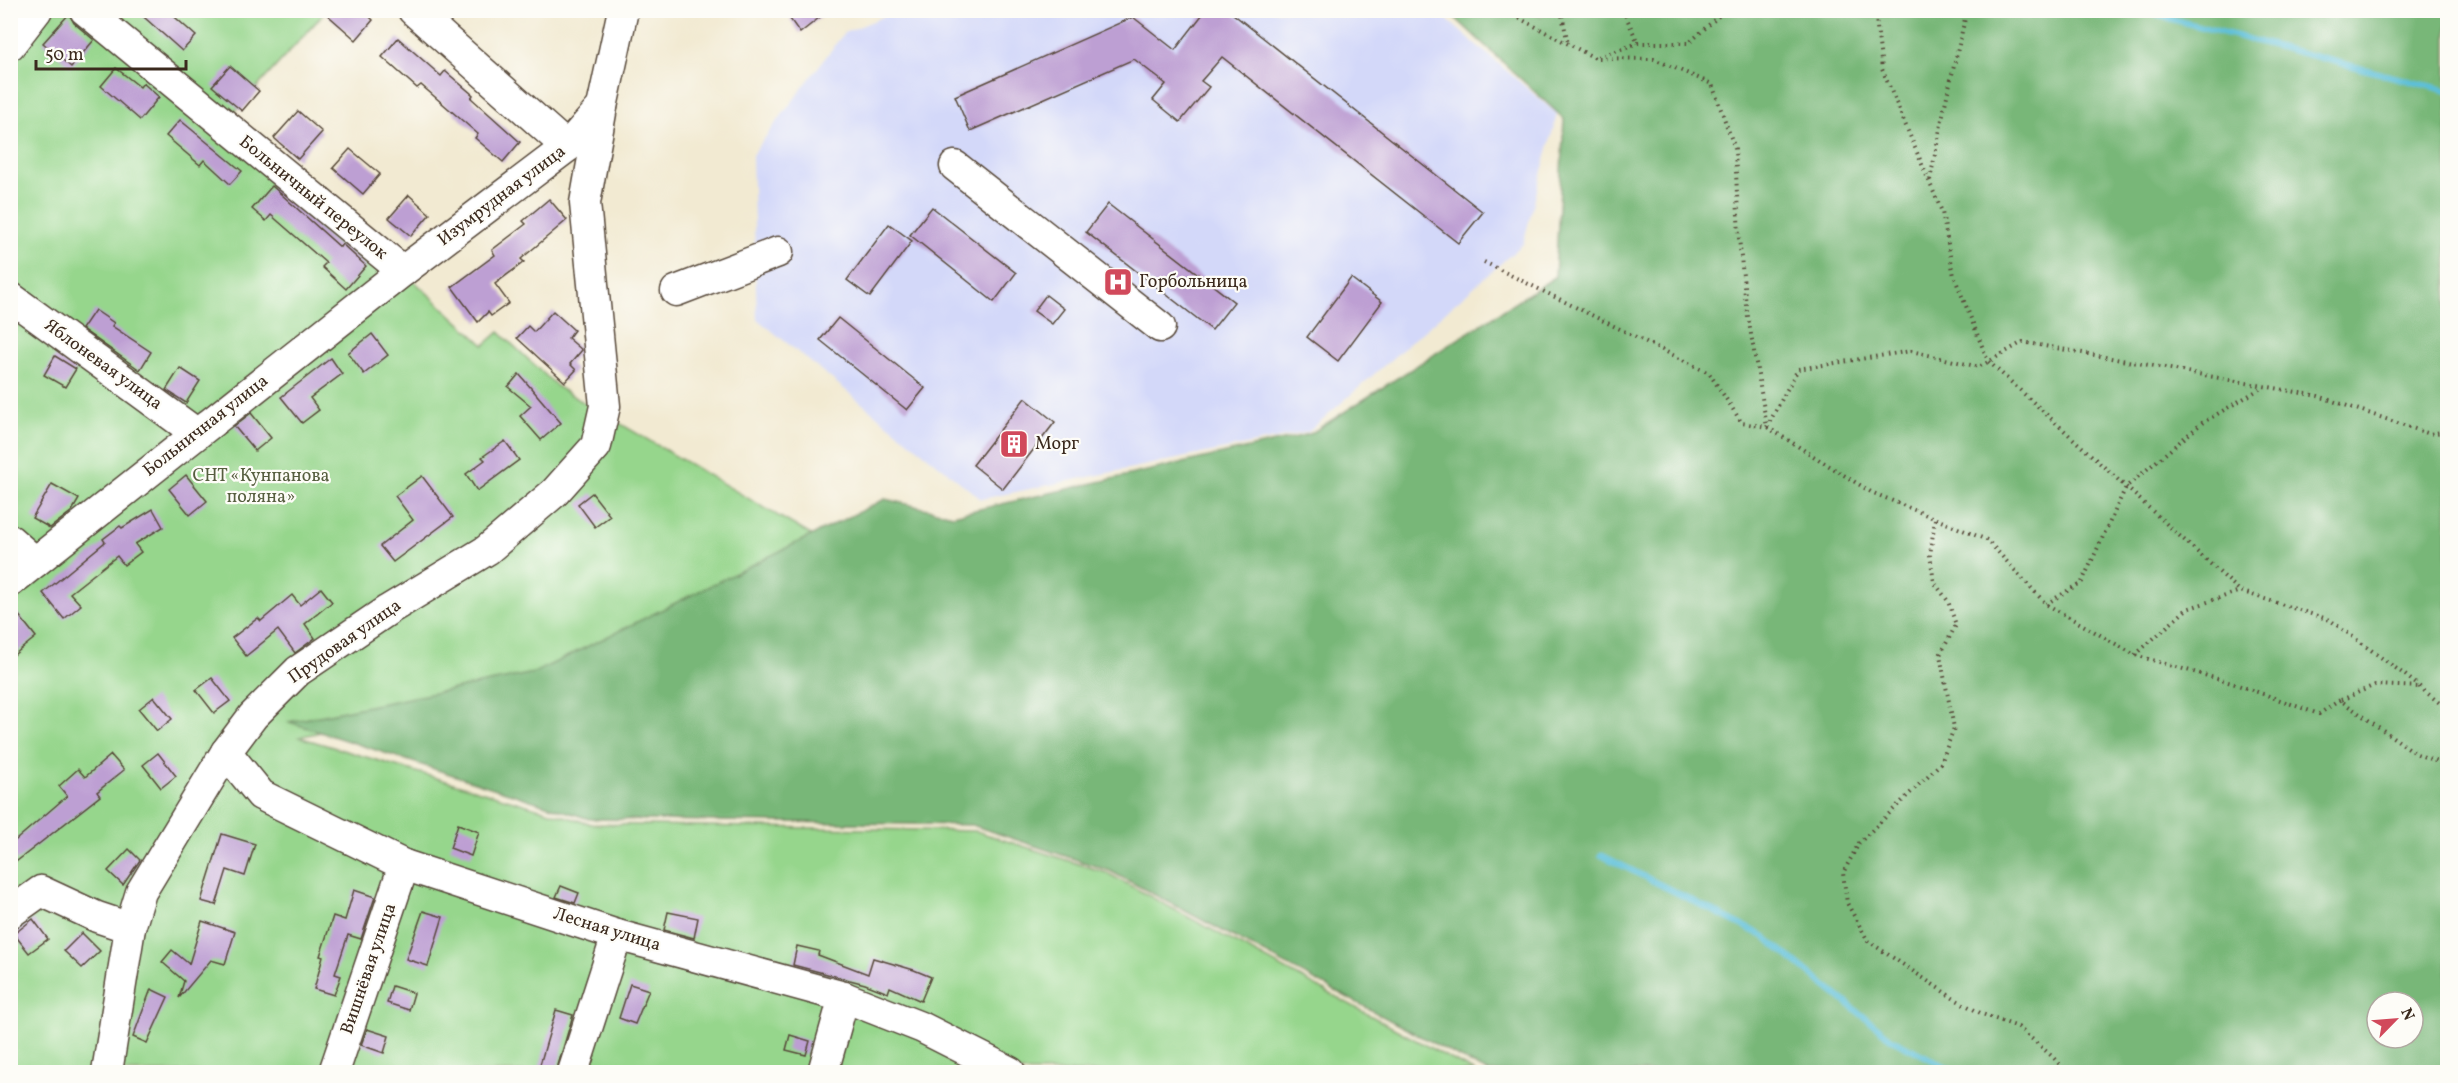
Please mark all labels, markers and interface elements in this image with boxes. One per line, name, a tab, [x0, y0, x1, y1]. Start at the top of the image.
scale bar	[36, 33, 186, 71]
text: 50 m	[45, 43, 84, 68]
street label: Больничный переулок	[233, 130, 393, 266]
street label: Изумрудная улица	[433, 139, 571, 253]
hospital icon: Горбольница	[1102, 266, 1134, 298]
place label: Горбольница	[1139, 270, 1247, 295]
street label: Яблоневая улица	[39, 314, 167, 416]
street label: Больничная улица	[138, 369, 274, 483]
building icon: Морг	[998, 428, 1030, 460]
place label: Морг	[1035, 432, 1079, 457]
park label: СНТ «Кунпанова поляна»	[193, 464, 330, 510]
street label: Прудовая улица	[283, 594, 407, 690]
street label: Вишнёвая улица	[335, 900, 403, 1038]
street label: Лесная улица	[550, 902, 664, 958]
north arrow	[2365, 990, 2425, 1050]
text: N	[2394, 1005, 2419, 1025]

